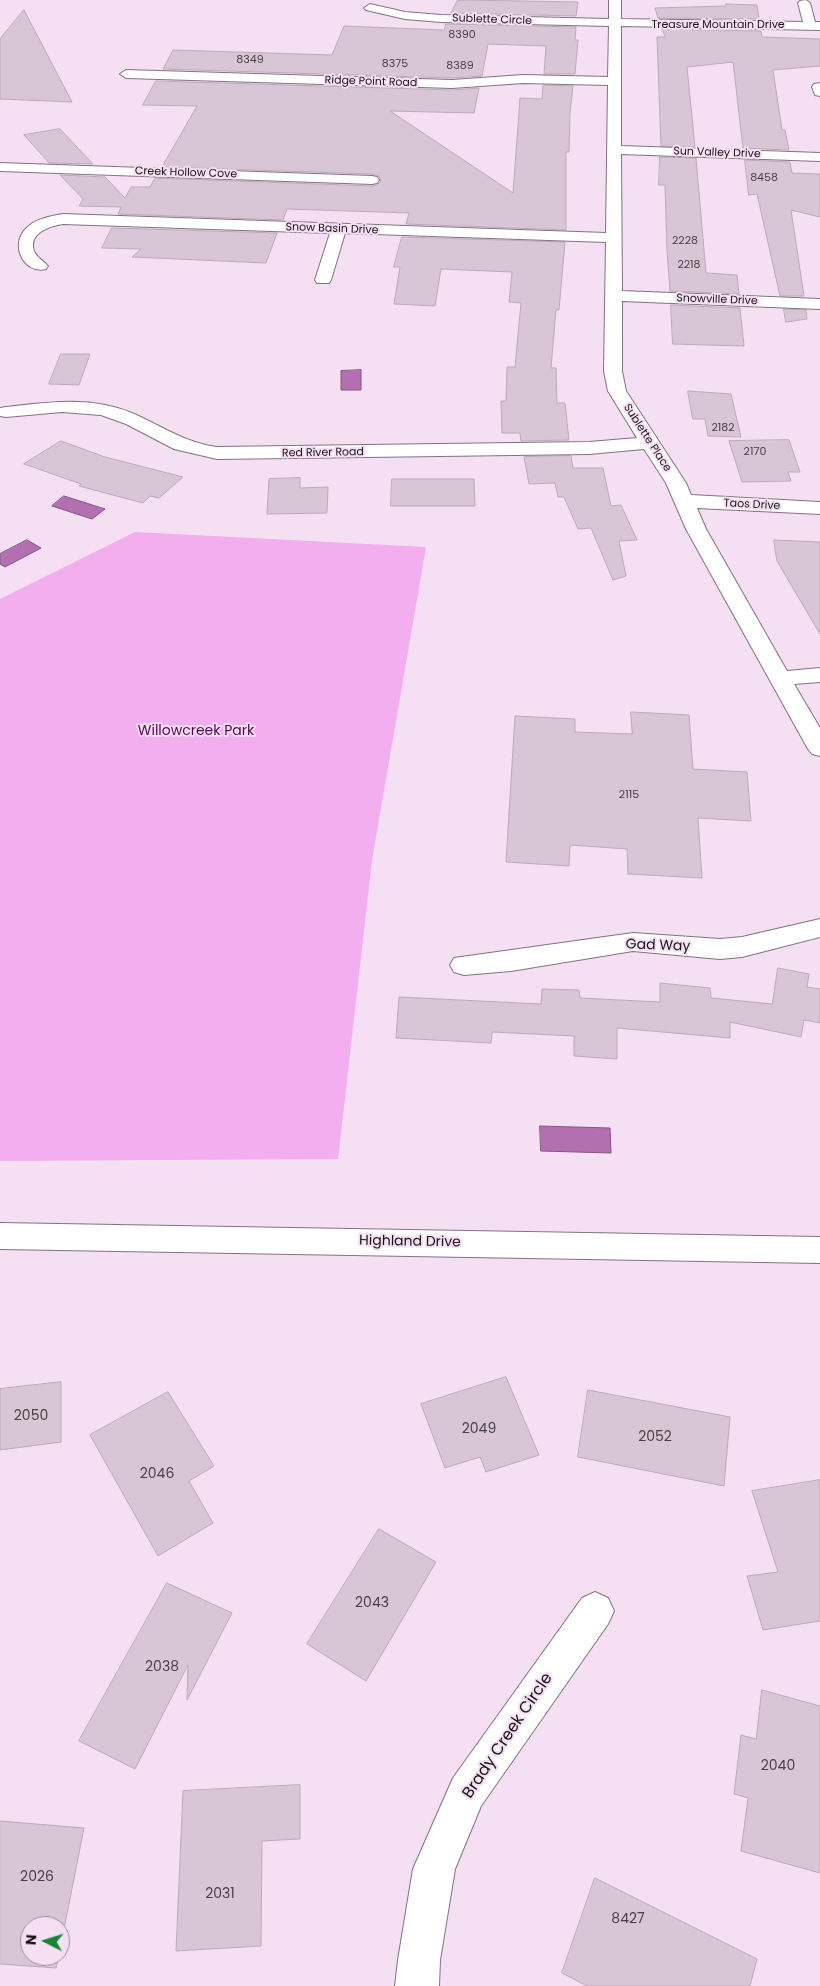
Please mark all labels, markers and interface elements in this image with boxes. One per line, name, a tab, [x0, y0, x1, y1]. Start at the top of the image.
street label: Sublette Circle	[452, 12, 532, 28]
street label: Treasure Mountain Drive	[651, 18, 785, 32]
house number: 8390	[448, 28, 476, 42]
house number: 8349	[236, 53, 264, 67]
house number: 8375	[382, 57, 408, 71]
house number: 8389	[446, 59, 474, 73]
street label: Ridge Point Road	[324, 74, 418, 90]
street label: Sun Valley Drive	[673, 145, 761, 161]
street label: Creek Hollow Cove	[135, 165, 237, 181]
house number: 8458	[750, 171, 778, 185]
street label: Snow Basin Drive	[285, 221, 379, 237]
house number: 2228	[672, 234, 698, 248]
house number: 2218	[677, 258, 701, 272]
street label: Snowville Drive	[676, 292, 758, 308]
street label: Sublette Place	[620, 402, 674, 474]
house number: 2182	[711, 421, 735, 435]
house number: 2170	[744, 445, 766, 459]
street label: Red River Road	[282, 446, 364, 460]
street label: Taos Drive	[723, 497, 781, 513]
park label: Willowcreek Park	[138, 723, 254, 739]
house number: 2115	[619, 788, 639, 802]
street label: Gad Way	[625, 936, 691, 956]
street label: Highland Drive	[359, 1233, 461, 1251]
house number: 2050	[14, 1408, 48, 1424]
house number: 2049	[462, 1421, 496, 1437]
house number: 2052	[638, 1429, 672, 1445]
house number: 2046	[140, 1466, 174, 1482]
house number: 2043	[355, 1595, 389, 1611]
house number: 2038	[145, 1659, 179, 1675]
street label: Brady Creek Circle	[459, 1670, 557, 1802]
house number: 2040	[761, 1758, 795, 1774]
house number: 2026	[20, 1869, 54, 1885]
house number: 2031	[205, 1886, 235, 1902]
house number: 8427	[611, 1911, 645, 1927]
north arrow	[20, 1916, 70, 1966]
text: N	[21, 1934, 41, 1946]

